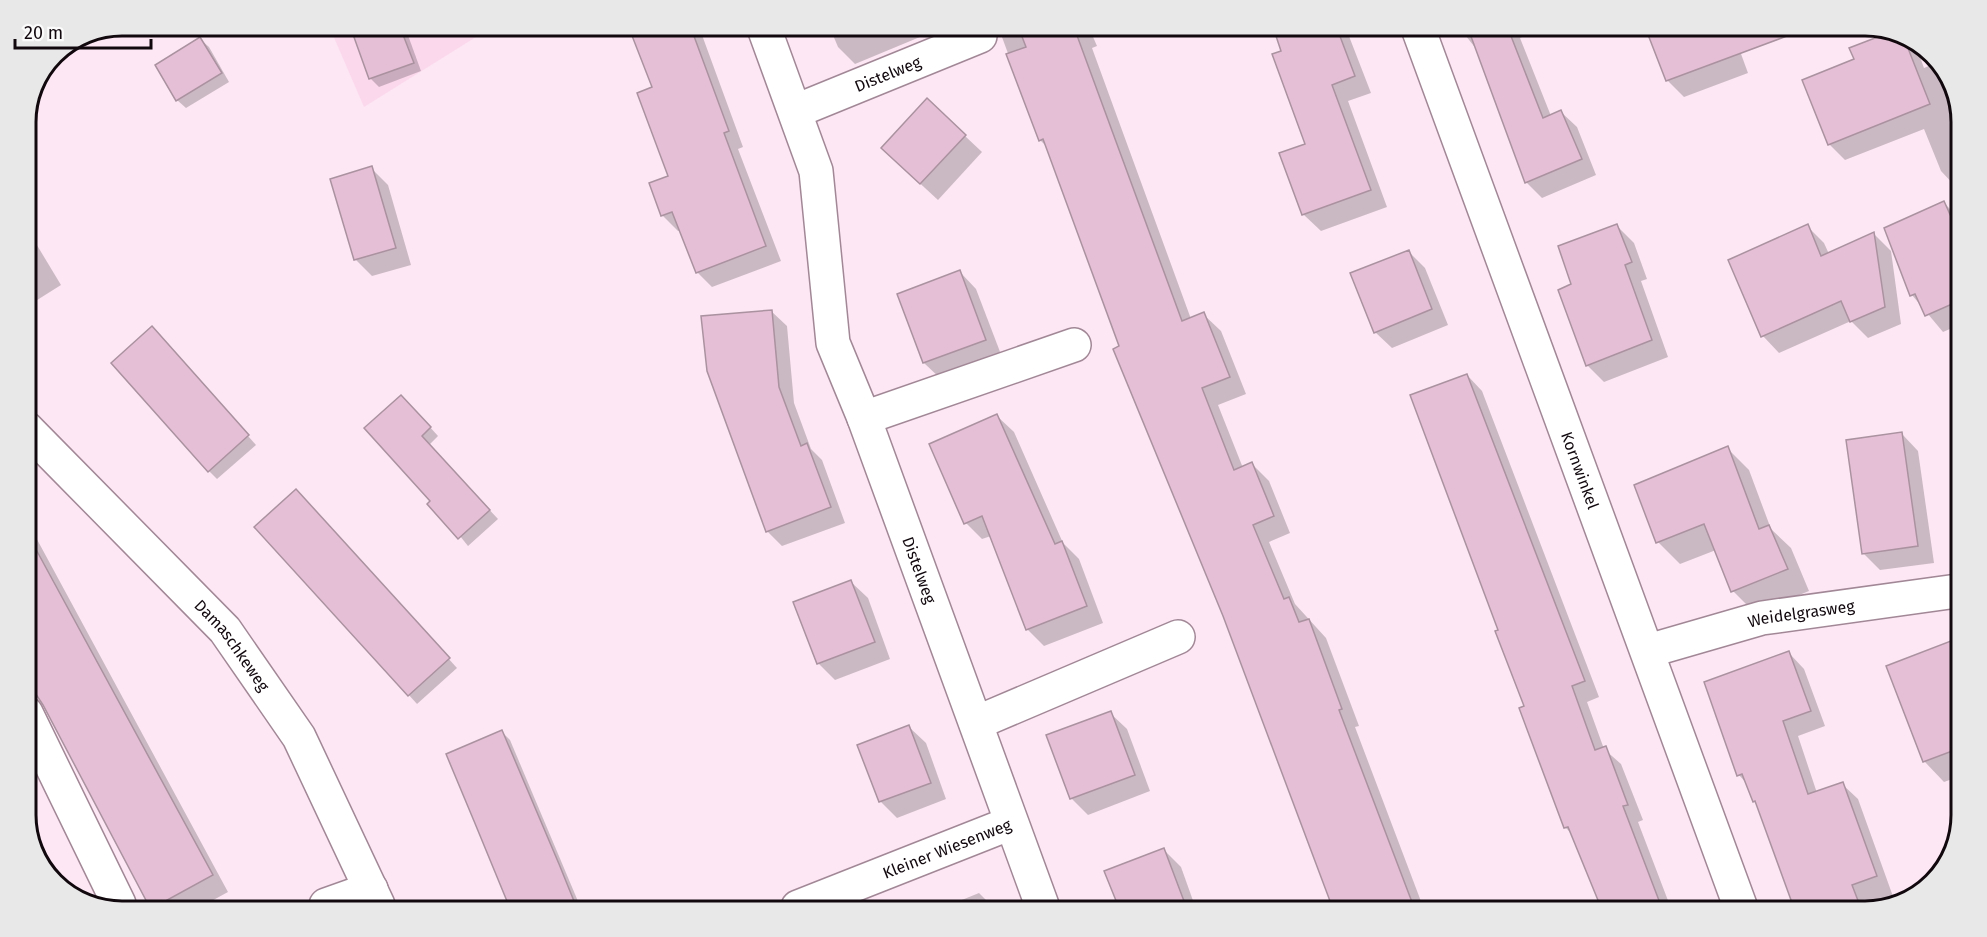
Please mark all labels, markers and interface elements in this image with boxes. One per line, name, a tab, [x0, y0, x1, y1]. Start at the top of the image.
scale bar	[15, 12, 152, 50]
text: 20 m	[24, 22, 63, 44]
street label: Distelweg	[852, 52, 924, 96]
street label: Kornwinkel	[1557, 429, 1603, 512]
street label: Distelweg	[898, 534, 940, 607]
street label: Damaschkeweg	[190, 596, 274, 695]
street label: Weidelgrasweg	[1746, 596, 1856, 632]
street label: Kleiner Wiesenweg	[880, 815, 1015, 883]

